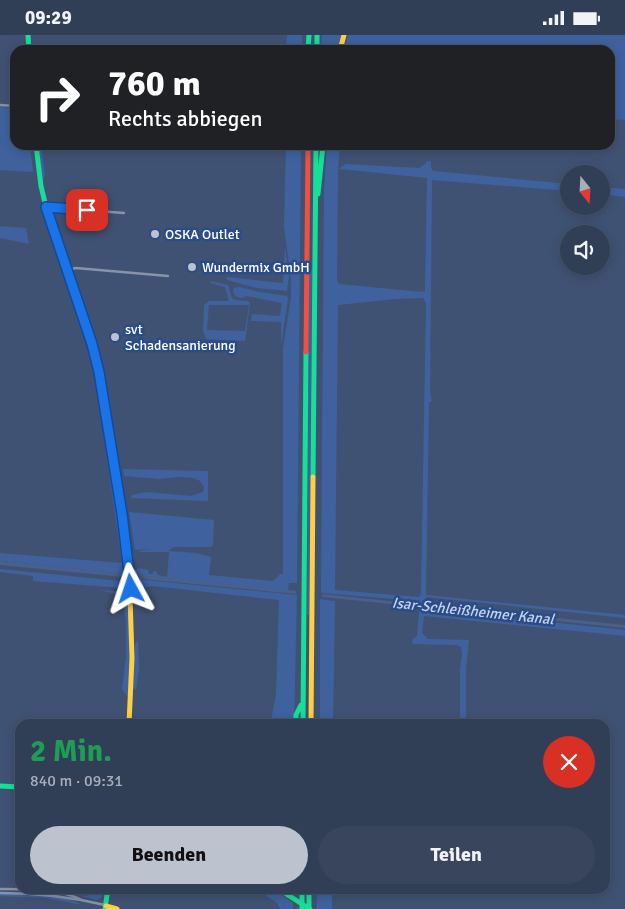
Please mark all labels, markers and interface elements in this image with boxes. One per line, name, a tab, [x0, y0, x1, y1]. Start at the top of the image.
text: 09:29	[25, 6, 72, 30]
text: 760 m	[108, 62, 201, 105]
icon: right	[25, 65, 90, 130]
text: Rechts abbiegen	[108, 105, 262, 132]
north arrow	[560, 165, 610, 215]
map controls	[560, 165, 610, 275]
pin	[66, 189, 108, 231]
icon: arrive	[73, 196, 101, 224]
button: sound	[560, 225, 610, 275]
place label: OSKA Outlet	[165, 226, 240, 243]
marker: OSKA Outlet	[149, 228, 161, 240]
place label: Wundermix GmbH	[202, 259, 310, 276]
marker: Wundermix GmbH	[186, 261, 198, 273]
place label: svt Schadensanierung	[125, 321, 236, 354]
marker: svt Schadensanierung	[109, 331, 121, 343]
position arrow	[104, 562, 156, 614]
water label: Isar-Schleißheimer Kanal	[391, 594, 556, 629]
text: 2 Min.	[30, 733, 112, 770]
button: close	[543, 736, 595, 788]
text: 840 m · 09:31	[30, 771, 123, 791]
button: Beenden	[30, 826, 308, 884]
button: Teilen	[318, 826, 595, 884]

